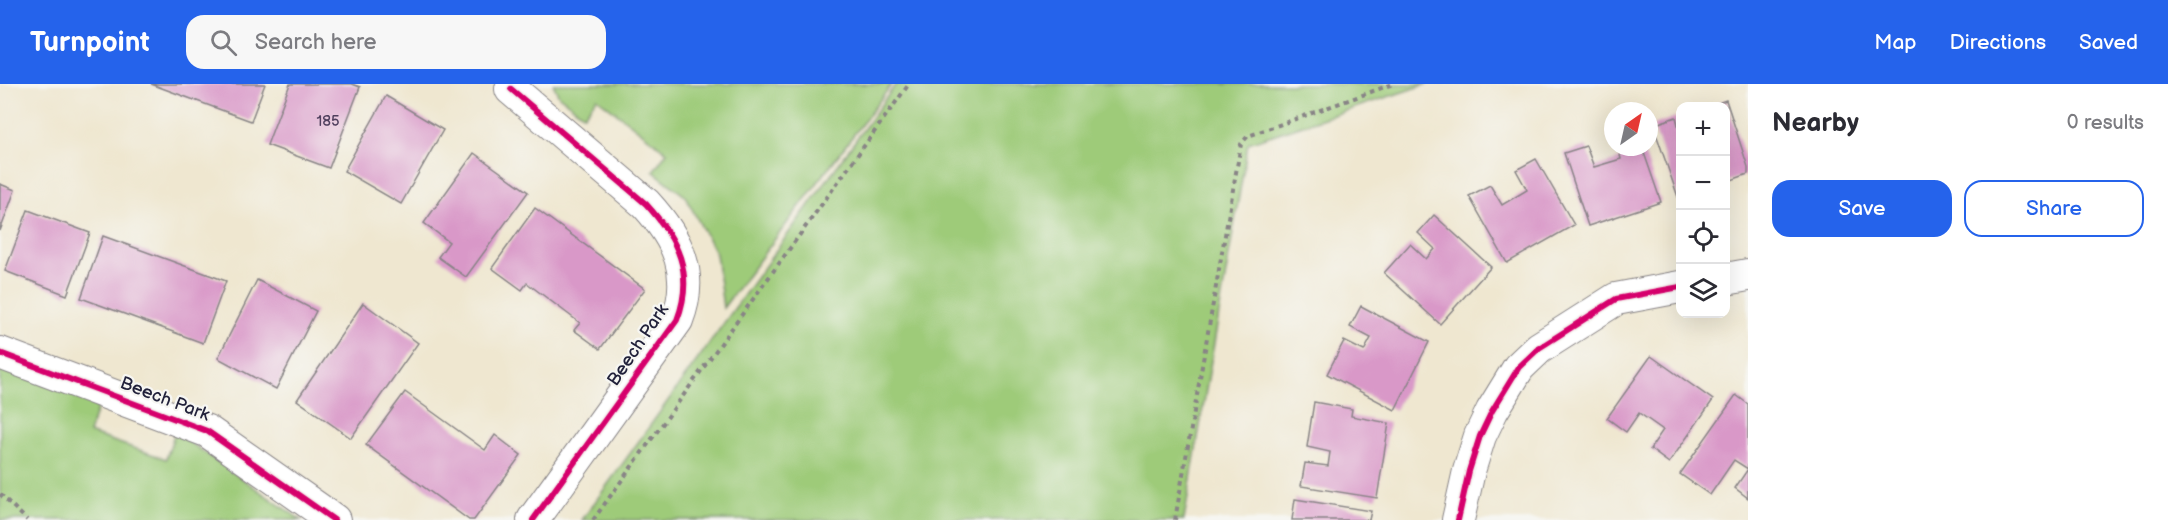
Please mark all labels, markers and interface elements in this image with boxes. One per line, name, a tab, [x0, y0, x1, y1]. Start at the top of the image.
search box	[186, 15, 606, 69]
text: Turnpoint	[30, 26, 150, 59]
icon: search	[207, 26, 240, 59]
text: Search here	[255, 29, 377, 56]
text: Map	[1874, 30, 1917, 55]
text: Directions	[1950, 30, 2046, 55]
text: Saved	[2079, 30, 2138, 55]
north arrow	[1604, 102, 1658, 156]
map controls	[1676, 102, 1730, 318]
button: +	[1676, 102, 1730, 156]
text: Nearby	[1772, 108, 1859, 139]
text: 0 results	[2067, 111, 2144, 135]
house number: 185	[316, 112, 340, 131]
button: −	[1676, 156, 1730, 210]
button: Save	[1772, 180, 1952, 237]
button: Share	[1964, 180, 2144, 237]
button: locate	[1676, 210, 1730, 264]
button: layers	[1676, 264, 1730, 318]
street label: Beech Park	[603, 300, 673, 390]
street label: Beech Park	[117, 372, 213, 426]

